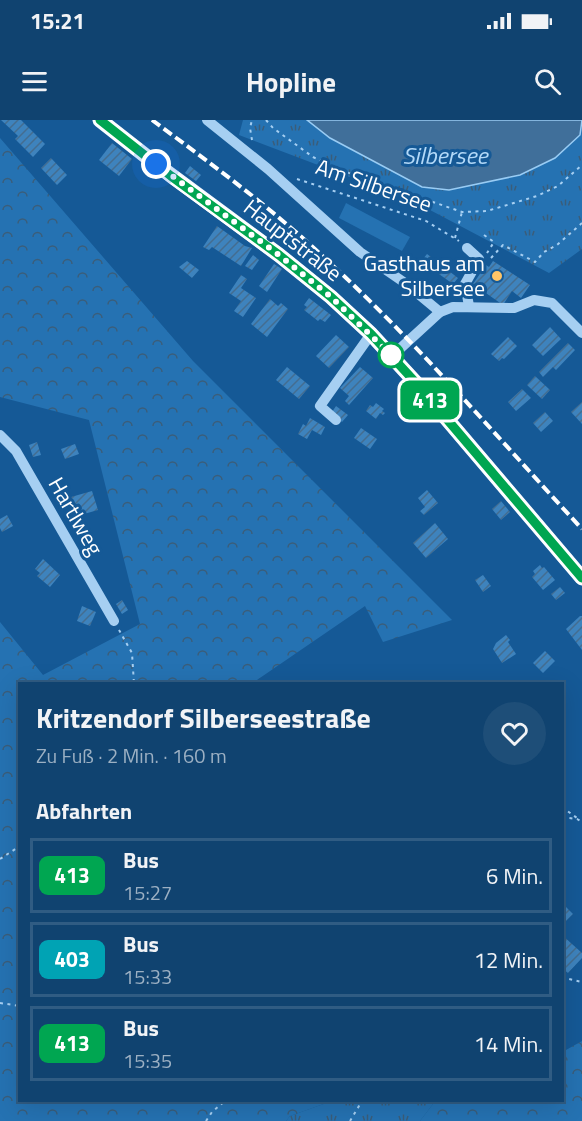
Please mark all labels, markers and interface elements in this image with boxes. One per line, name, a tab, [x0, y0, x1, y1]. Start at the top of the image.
text: 15:21	[30, 4, 85, 38]
text: Hopline	[246, 61, 336, 102]
icon: menu	[18, 65, 51, 98]
icon: search	[531, 65, 564, 98]
water label: Silbersee	[402, 137, 490, 173]
your location	[141, 149, 171, 179]
street label: Am Silbersee	[311, 149, 437, 221]
street label: Hauptstraße	[236, 191, 350, 289]
place label: Gasthaus am Silbersee	[363, 246, 485, 305]
marker: Gasthaus am Silbersee	[490, 269, 504, 283]
unlabelled marker	[378, 342, 404, 368]
line badge: 413	[396, 380, 464, 420]
text: 413	[412, 384, 448, 416]
street label: Hartlweg	[40, 471, 112, 561]
text: Kritzendorf Silberseestraße	[36, 696, 371, 739]
button: heart	[483, 702, 546, 765]
text: Zu Fuß · 2 Min. · 160 m	[36, 740, 227, 771]
text: Abfahrten	[36, 794, 132, 828]
text: Bus	[123, 843, 159, 877]
text: 413	[54, 859, 90, 891]
text: 6 Min.	[486, 859, 543, 893]
text: 15:27	[123, 877, 172, 908]
text: Bus	[123, 927, 159, 961]
text: 403	[54, 943, 90, 975]
text: 12 Min.	[474, 943, 543, 977]
text: 15:33	[123, 961, 172, 992]
text: Bus	[123, 1011, 159, 1045]
text: 413	[54, 1027, 90, 1059]
text: 14 Min.	[474, 1027, 543, 1061]
text: 15:35	[123, 1045, 172, 1076]

